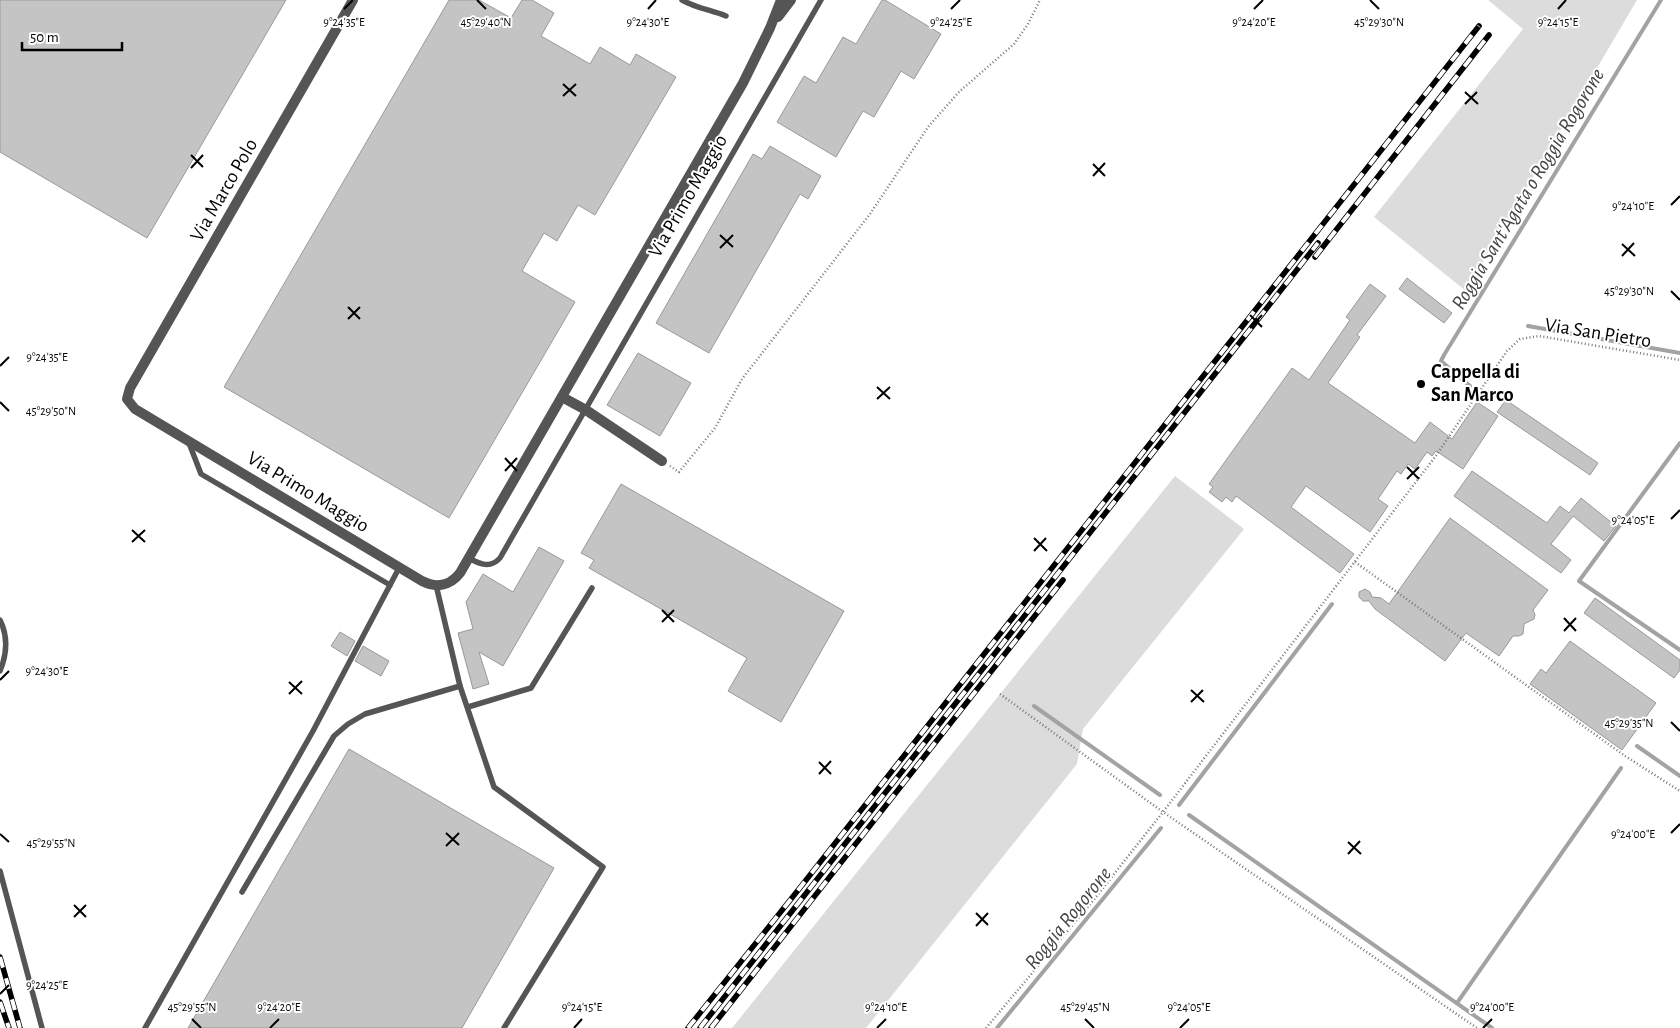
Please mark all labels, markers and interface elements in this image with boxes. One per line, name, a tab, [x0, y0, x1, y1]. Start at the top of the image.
text: 9°24'35"E	[323, 16, 365, 28]
text: 45°29'40"N	[460, 16, 512, 28]
text: 9°24'30"E	[627, 16, 670, 28]
text: 9°24'25"E	[930, 16, 972, 28]
text: 9°24'20"E	[1232, 16, 1276, 28]
text: 45°29'30"N	[1354, 16, 1404, 28]
text: 9°24'15"E	[1538, 16, 1579, 28]
scale bar	[22, 20, 122, 52]
text: 50 m	[30, 30, 59, 45]
water label: Roggia Sant'Agata o Roggia Rogorone	[1448, 65, 1608, 313]
street label: Via Primo Maggio	[645, 131, 731, 261]
street label: Via Marco Polo	[187, 135, 261, 245]
text: 9°24'10"E	[1612, 200, 1654, 212]
text: 45°29'30"N	[1604, 285, 1654, 297]
street label: Via San Pietro	[1543, 315, 1653, 351]
text: 9°24'35"E	[26, 351, 68, 363]
place label: Cappella di San Marco	[1431, 362, 1520, 405]
marker: Cappella di San Marco	[1415, 378, 1427, 390]
text: 45°29'50"N	[26, 405, 76, 417]
street label: Via Primo Maggio	[244, 448, 372, 536]
text: 9°24'05"E	[1612, 514, 1655, 526]
text: 9°24'30"E	[26, 665, 69, 677]
text: 45°29'35"N	[1605, 717, 1653, 729]
text: 9°24'00"E	[1611, 828, 1655, 840]
text: 45°29'55"N	[27, 837, 75, 849]
water label: Roggia Rogorone	[1021, 863, 1115, 973]
text: 9°24'25"E	[26, 979, 68, 991]
text: 45°29'55"N	[168, 1001, 216, 1013]
text: 9°24'20"E	[257, 1001, 301, 1013]
text: 9°24'15"E	[562, 1001, 603, 1013]
text: 9°24'10"E	[865, 1001, 907, 1013]
text: 45°29'45"N	[1060, 1001, 1110, 1013]
text: 9°24'05"E	[1168, 1001, 1211, 1013]
text: 9°24'00"E	[1470, 1001, 1514, 1013]

